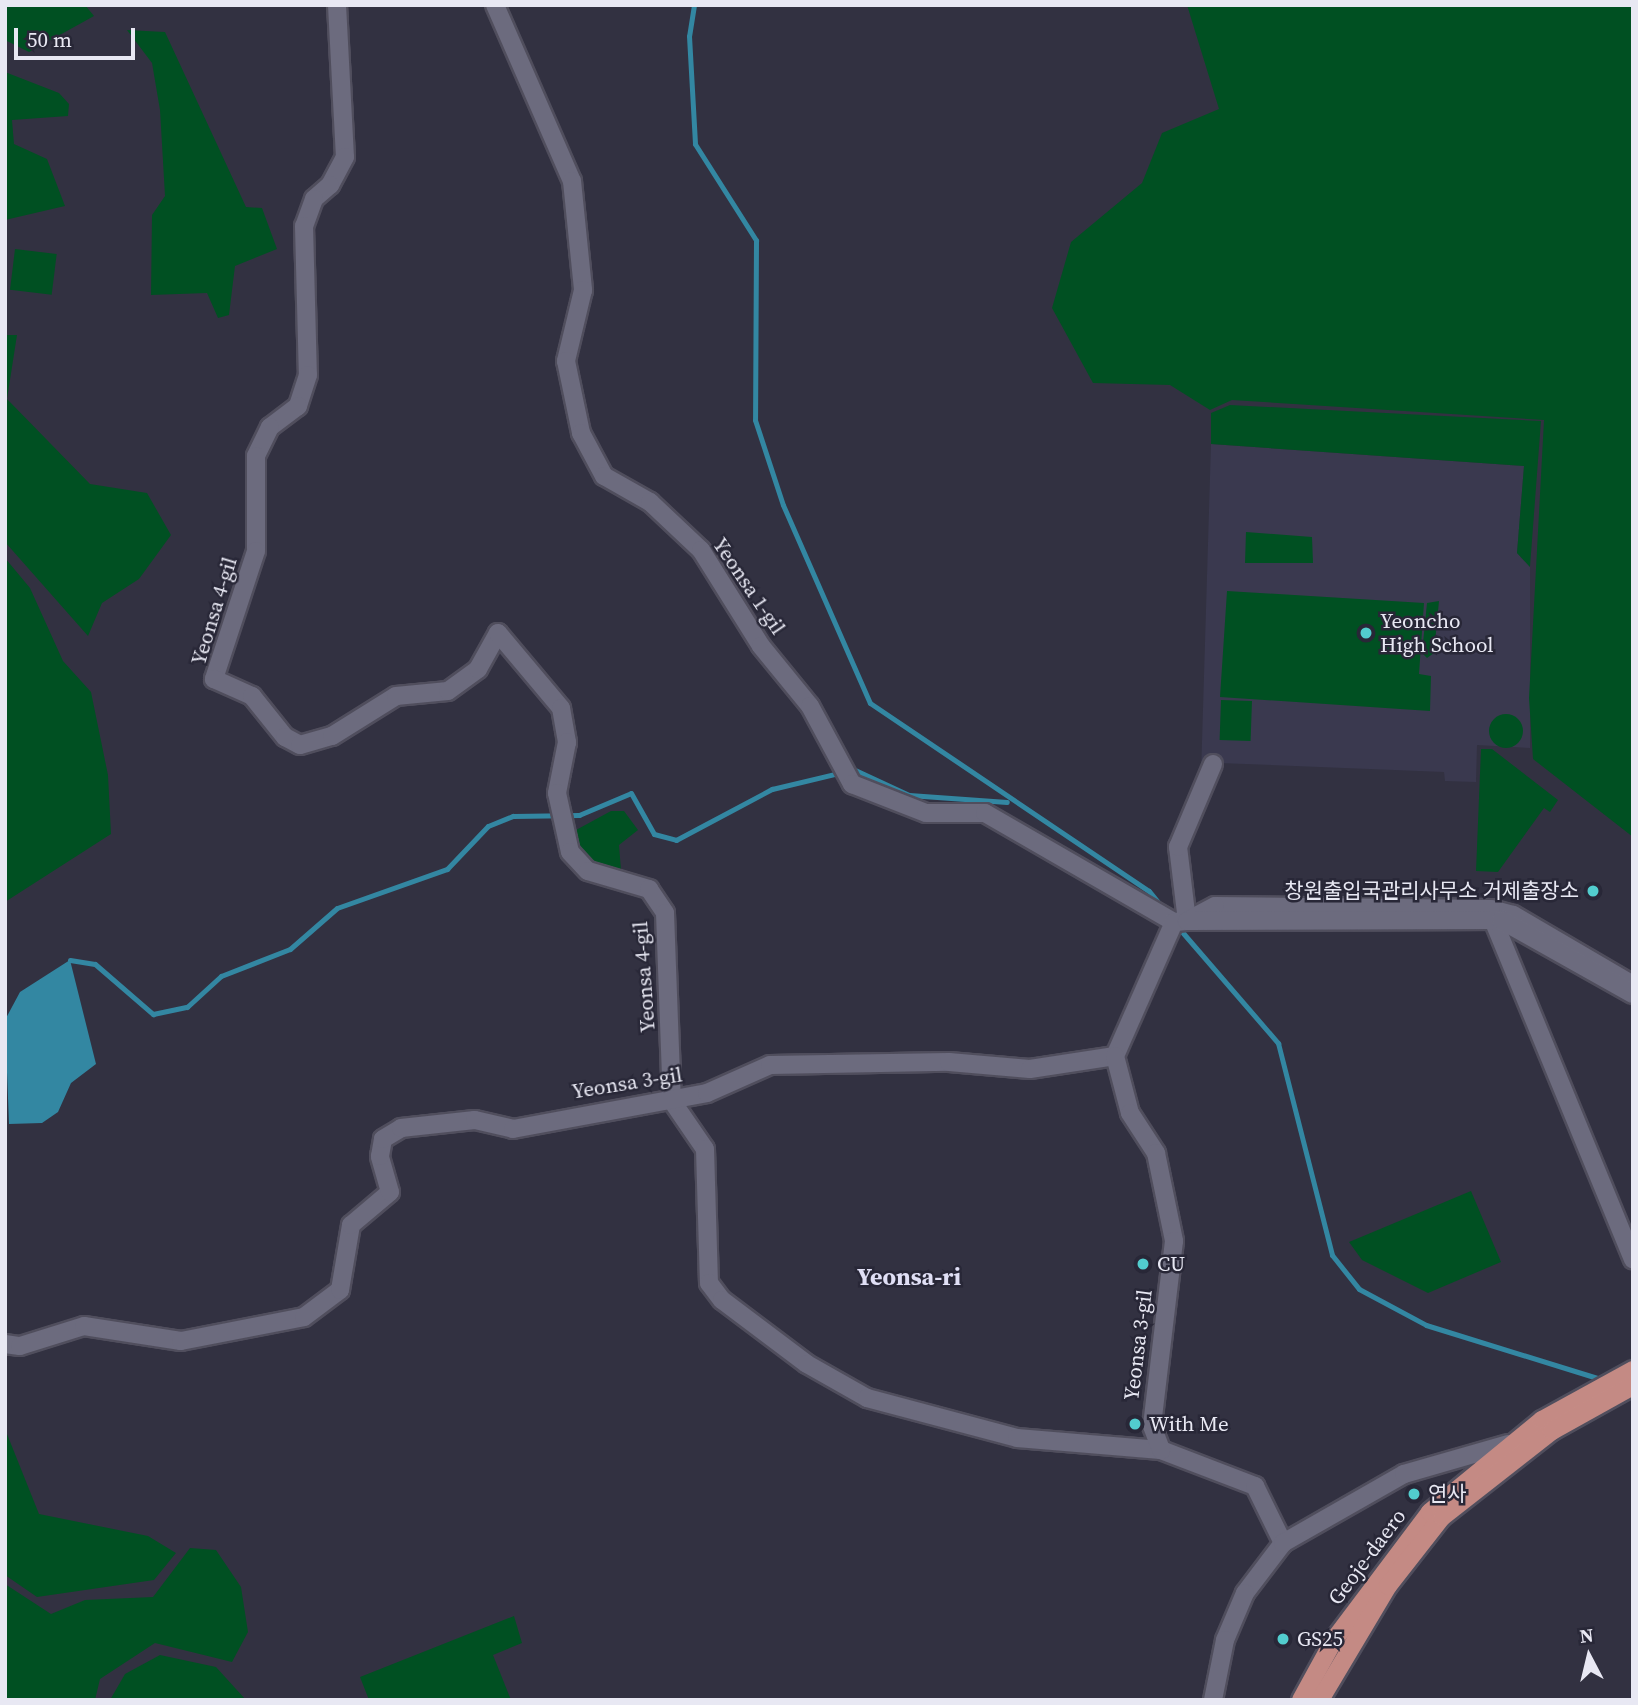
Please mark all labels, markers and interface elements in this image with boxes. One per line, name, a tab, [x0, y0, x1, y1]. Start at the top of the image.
scale bar	[18, 14, 138, 58]
text: 50 m	[27, 25, 72, 54]
street label: Yeonsa 1-gil	[707, 533, 791, 639]
street label: Yeonsa 4-gil	[186, 554, 242, 668]
place label: Yeoncho High School	[1380, 608, 1493, 658]
marker: Yeoncho High School	[1358, 625, 1374, 641]
place label: 창원출입국관리사무소 거제출장소	[1284, 878, 1579, 904]
marker: 창원출입국관리사무소 거제출장소	[1585, 883, 1601, 899]
street label: Yeonsa 4-gil	[628, 921, 660, 1033]
street label: Yeonsa 3-gil	[570, 1062, 684, 1104]
place label: CU	[1157, 1251, 1185, 1277]
marker: CU	[1135, 1256, 1151, 1272]
district label: Yeonsa-ri	[857, 1263, 961, 1291]
street label: Yeonsa 3-gil	[1119, 1288, 1157, 1402]
place label: With Me	[1149, 1411, 1229, 1437]
marker: With Me	[1127, 1416, 1143, 1432]
place label: 연사	[1428, 1481, 1467, 1507]
marker: 연사	[1406, 1486, 1422, 1502]
street label: Geoje-daero	[1323, 1504, 1411, 1610]
north arrow	[1554, 1621, 1624, 1691]
text: N	[1578, 1621, 1595, 1649]
place label: GS25	[1297, 1626, 1343, 1652]
marker: GS25	[1275, 1631, 1291, 1647]

